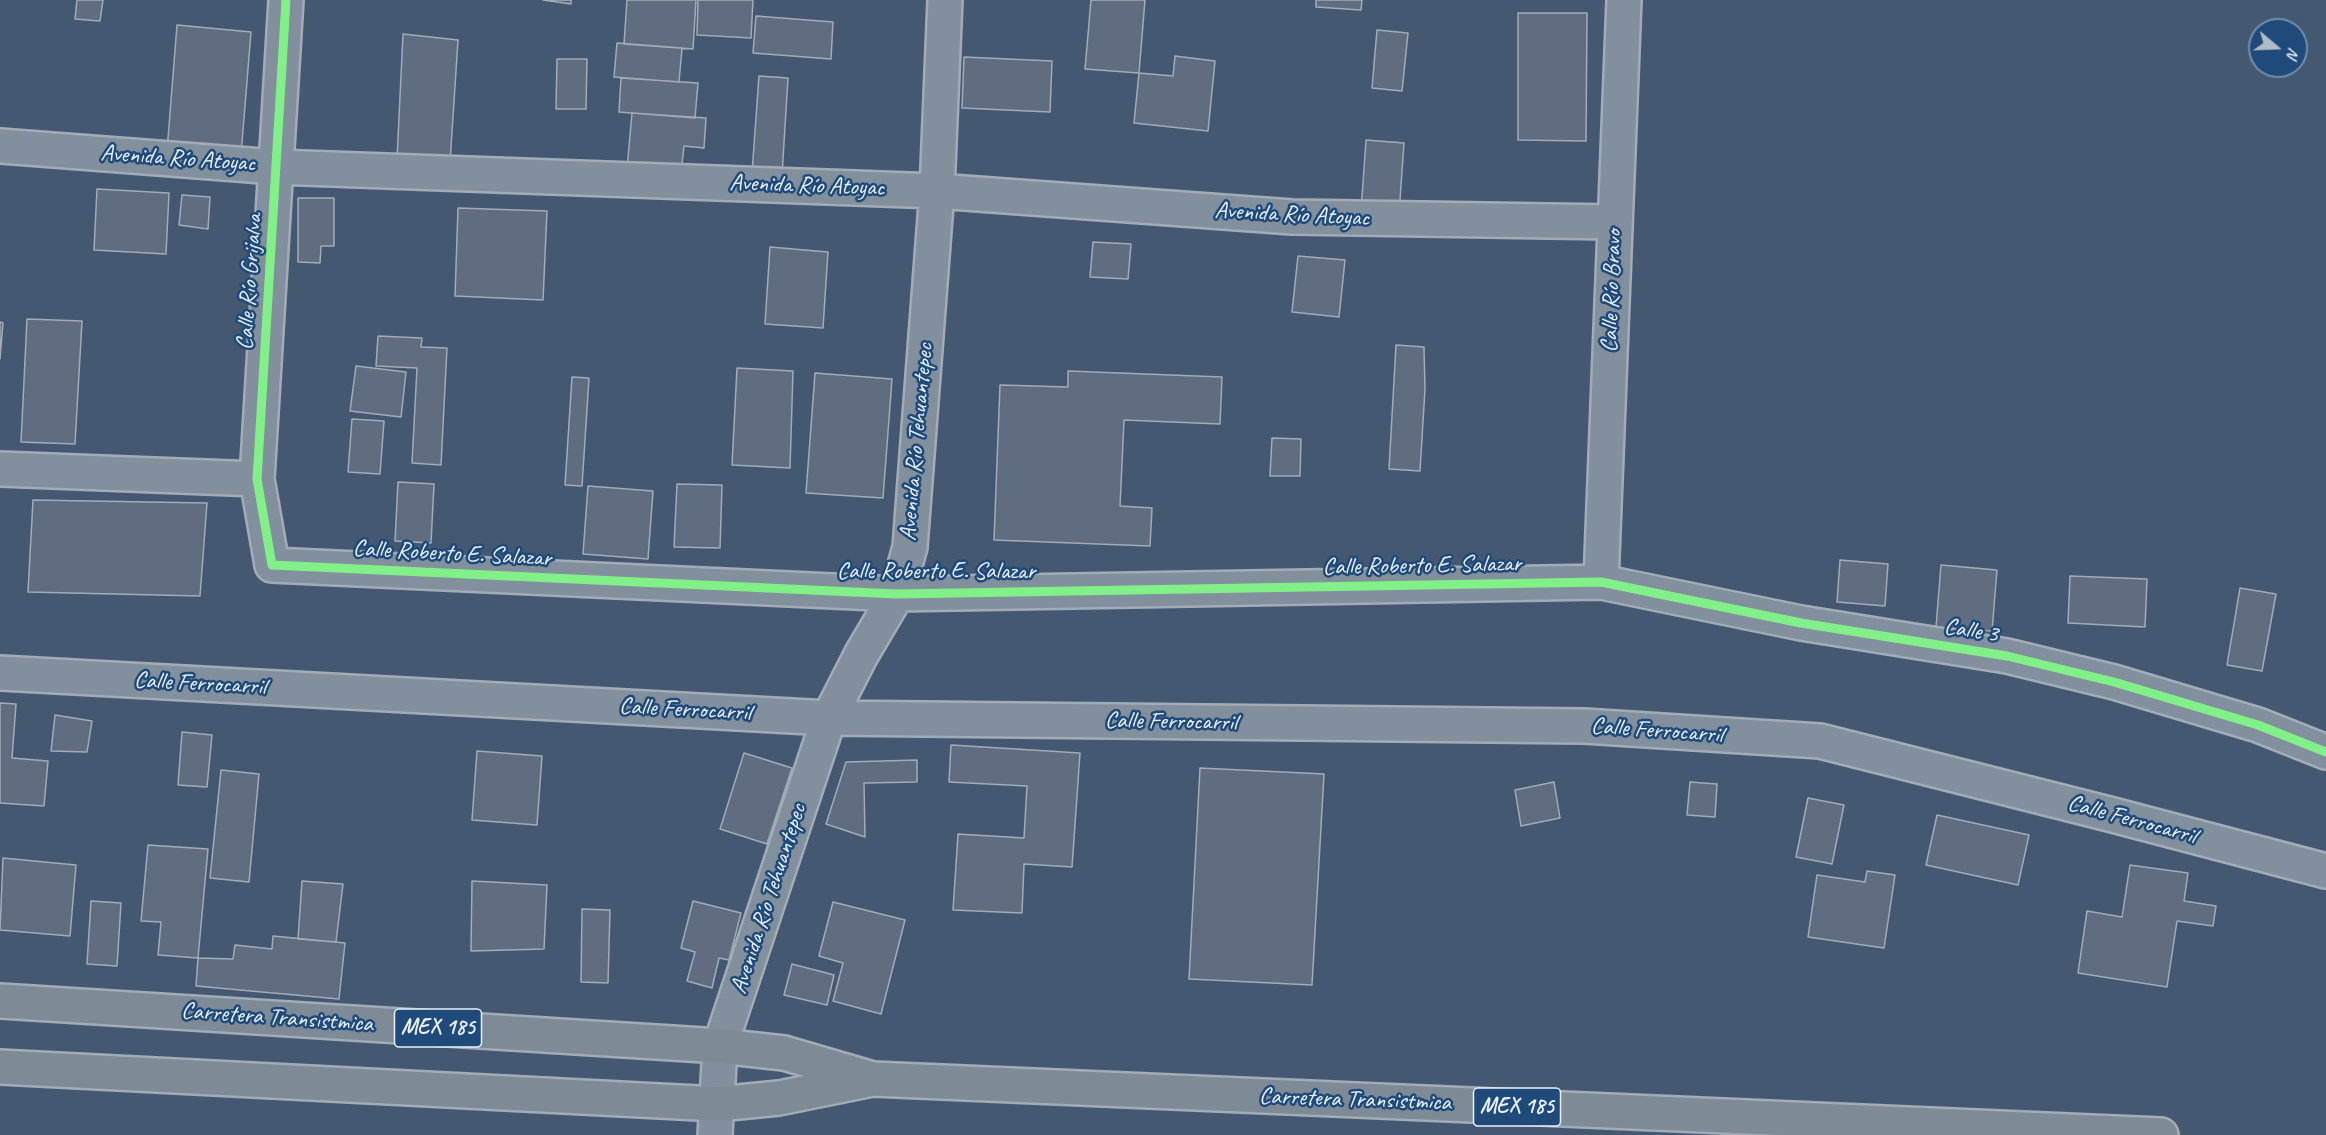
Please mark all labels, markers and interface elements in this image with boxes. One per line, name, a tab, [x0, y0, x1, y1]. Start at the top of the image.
north arrow	[2248, 18, 2308, 78]
text: N	[2282, 45, 2304, 61]
street label: Avenida Río Atoyac	[100, 139, 256, 179]
street label: Avenida Río Atoyac	[729, 169, 885, 203]
street label: Avenida Río Atoyac	[1214, 197, 1370, 233]
street label: Calle Río Grijalva	[231, 213, 269, 351]
street label: Calle Río Bravo	[1595, 229, 1629, 353]
street label: Avenida Río Tehuantepec	[894, 342, 940, 542]
street label: Calle Roberto E. Salazar	[352, 534, 552, 574]
street label: Calle Roberto E. Salazar	[1322, 550, 1522, 582]
street label: Calle Roberto E. Salazar	[837, 558, 1035, 586]
street label: Calle 3	[1942, 613, 2000, 649]
street label: Calle Ferrocarril	[133, 666, 267, 702]
street label: Calle Ferrocarril	[618, 692, 752, 728]
street label: Calle Ferrocarril	[1105, 706, 1237, 738]
street label: Calle Ferrocarril	[1590, 712, 1724, 750]
street label: Calle Ferrocarril	[2064, 789, 2200, 851]
street label: Avenida Río Tehuantepec	[725, 800, 813, 998]
street label: Carretera Transistmica	[180, 997, 374, 1039]
road number: MEX 185	[394, 1009, 482, 1047]
street label: Carretera Transistmica	[1259, 1082, 1451, 1118]
road number: MEX 185	[1474, 1088, 1561, 1126]

